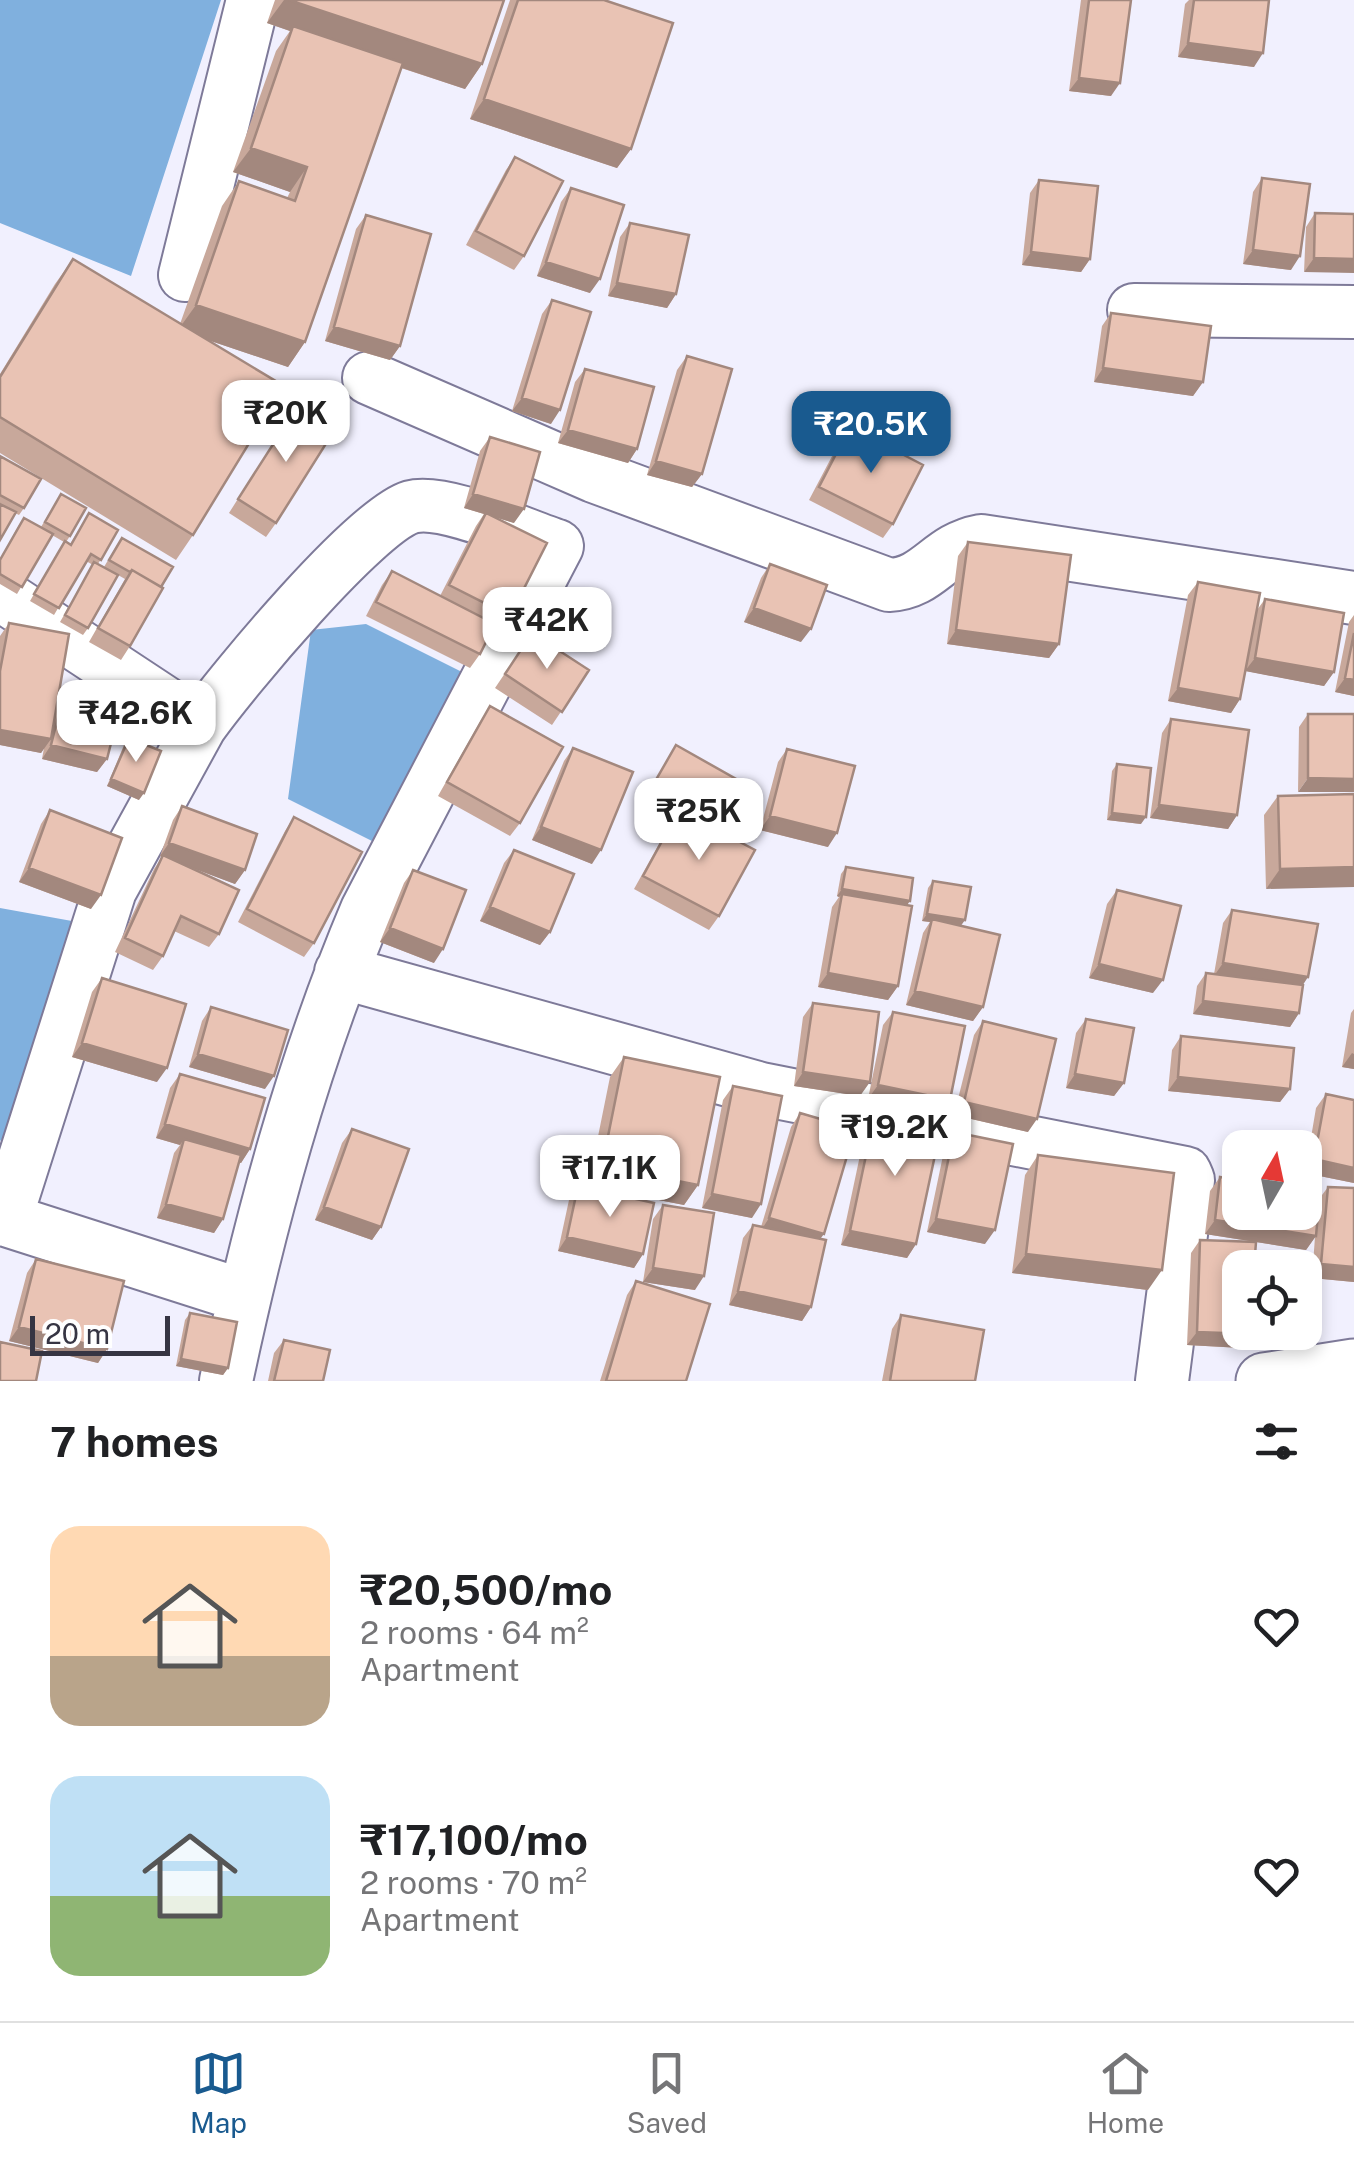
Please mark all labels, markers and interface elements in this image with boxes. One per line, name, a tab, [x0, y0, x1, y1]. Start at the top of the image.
pin: ₹20K	[227, 380, 345, 465]
pin: ₹20.5K	[790, 391, 952, 476]
text: ₹20K	[244, 394, 328, 431]
text: ₹20.5K	[814, 405, 928, 442]
pin: ₹42K	[488, 587, 606, 672]
text: ₹42K	[505, 601, 589, 638]
pin: ₹42.6K	[55, 680, 217, 765]
text: ₹42.6K	[79, 694, 193, 731]
pin: ₹25K	[640, 778, 758, 863]
text: ₹25K	[656, 792, 742, 829]
pin: ₹19.2K	[814, 1094, 976, 1179]
text: ₹19.2K	[841, 1108, 949, 1145]
north arrow	[1222, 1130, 1322, 1230]
map controls	[1222, 1130, 1322, 1350]
pin: ₹17.1K	[529, 1135, 691, 1220]
text: ₹17.1K	[562, 1149, 658, 1186]
button: locate	[1222, 1250, 1322, 1350]
scale bar	[30, 1311, 170, 1356]
text: 20 m	[45, 1317, 110, 1350]
icon: filters	[1249, 1414, 1304, 1469]
text: 7 homes	[50, 1417, 219, 1466]
text: ₹20,500/mo	[360, 1565, 613, 1614]
icon: home	[130, 1566, 250, 1686]
icon: heart	[1249, 1599, 1304, 1654]
text: 2 rooms · 64 m²	[360, 1614, 589, 1651]
text: Apartment	[360, 1651, 520, 1688]
text: ₹17,100/mo	[360, 1815, 588, 1864]
icon: home	[130, 1816, 250, 1936]
icon: heart	[1249, 1849, 1304, 1904]
text: 2 rooms · 70 m²	[360, 1864, 587, 1901]
text: Apartment	[360, 1901, 520, 1938]
tab: Map	[190, 2046, 247, 2139]
tab: Saved	[627, 2046, 707, 2139]
tab: Home	[1087, 2046, 1164, 2139]

